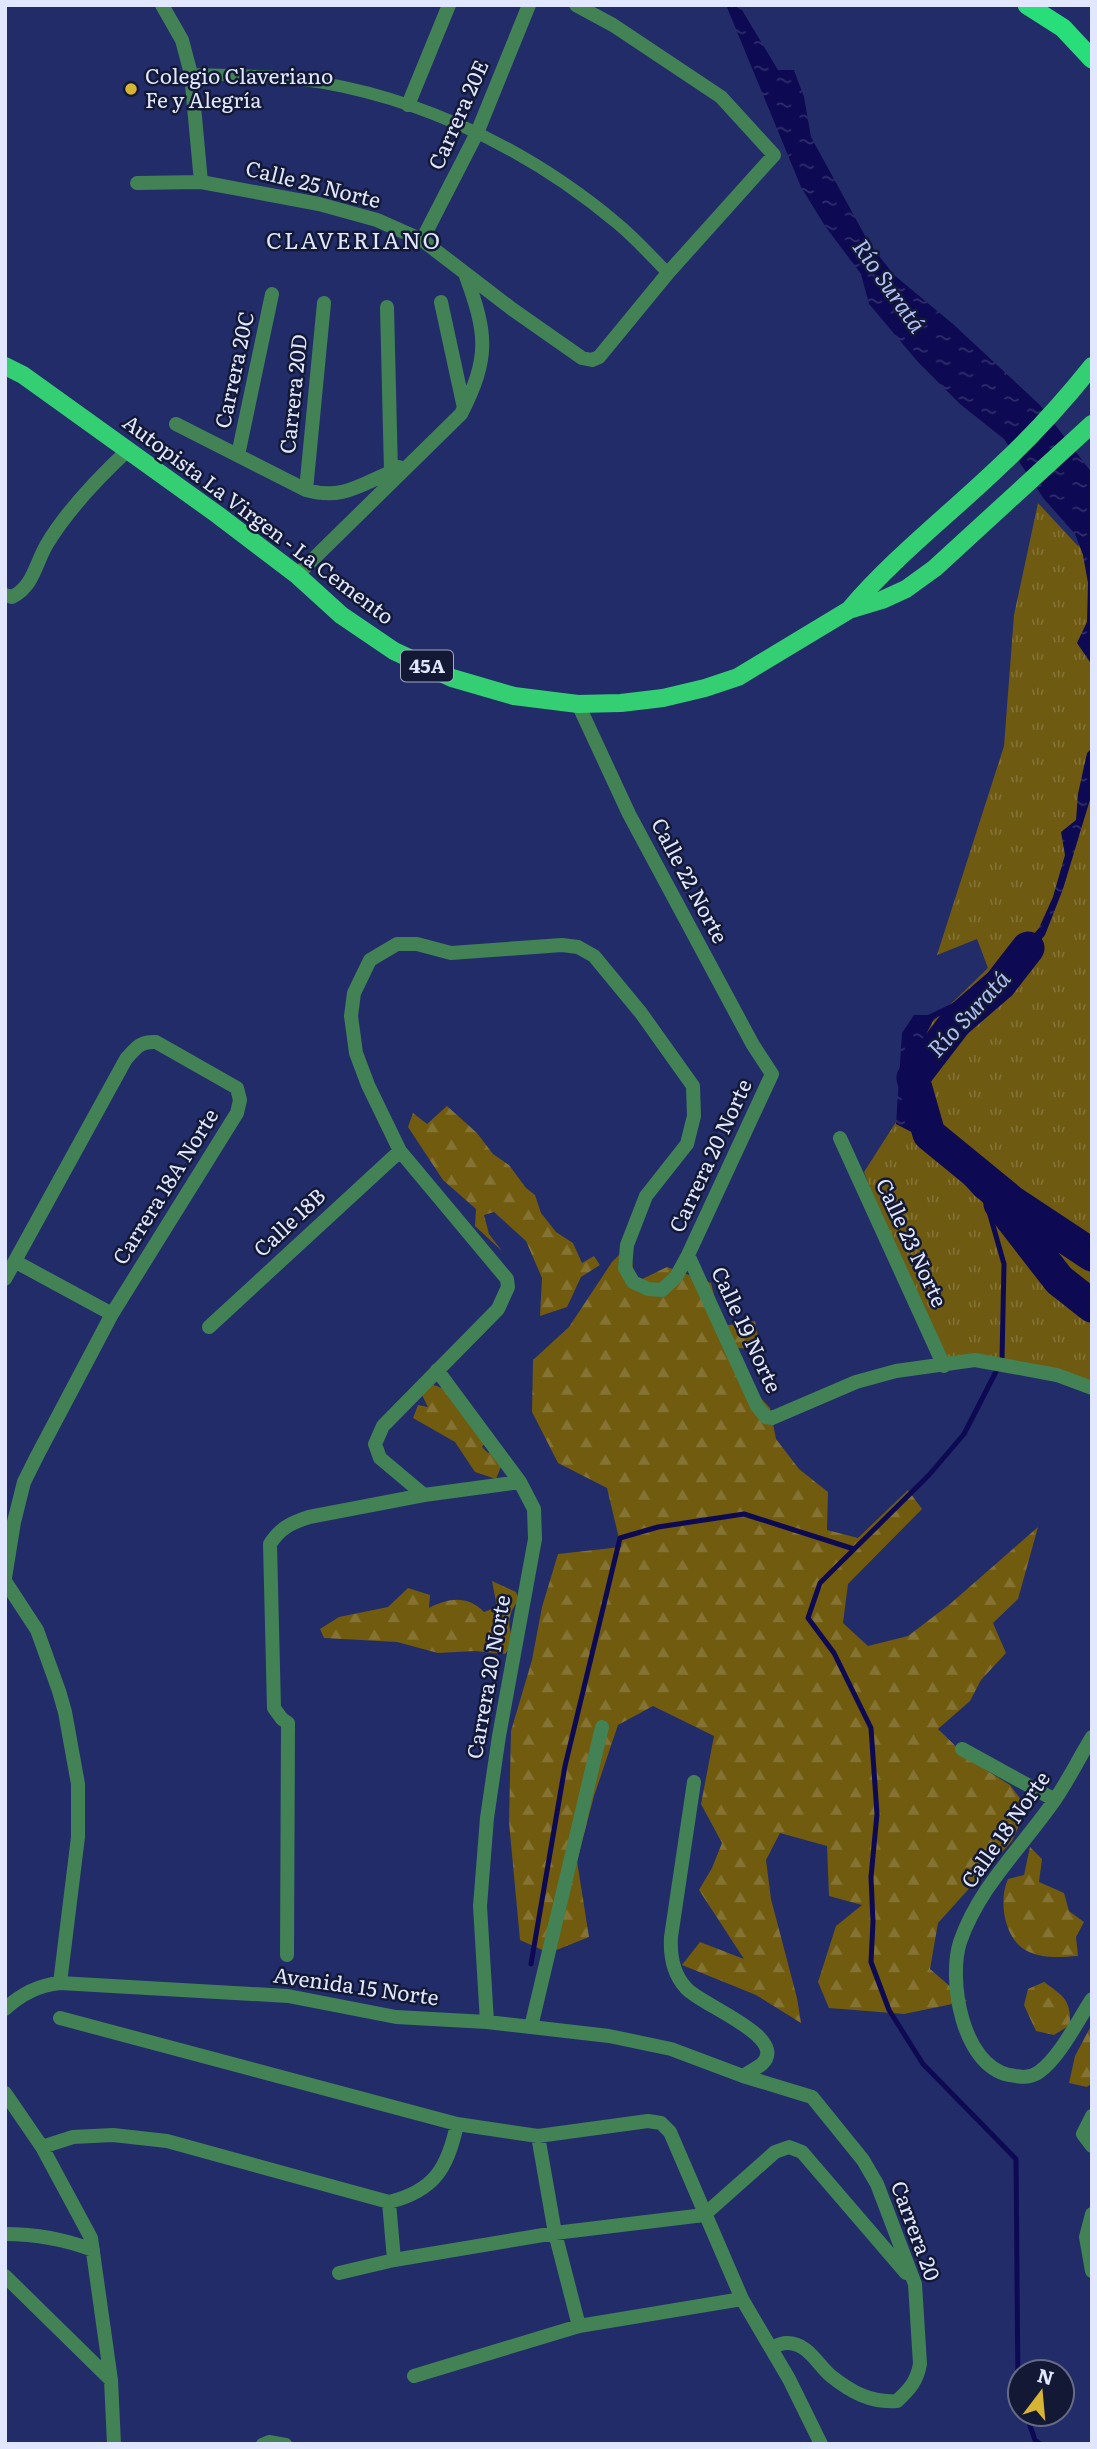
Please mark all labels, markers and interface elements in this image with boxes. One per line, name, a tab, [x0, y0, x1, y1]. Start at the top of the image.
street label: Carrera 20E	[419, 54, 495, 174]
place label: Colegio Claveriano Fe y Alegría	[145, 59, 333, 114]
marker: Colegio Claveriano Fe y Alegría	[123, 81, 139, 97]
street label: Calle 25 Norte	[243, 151, 384, 214]
district label: CLAVERIANO	[266, 222, 442, 256]
water label: Río Suratá	[846, 231, 936, 339]
street label: Carrera 20C	[205, 308, 260, 431]
street label: Carrera 20D	[270, 332, 313, 455]
street label: Autopista La Virgen - La Cemento	[117, 406, 402, 630]
road number: 45A	[401, 650, 453, 681]
street label: Calle 22 Norte	[645, 812, 737, 948]
water label: Río Suratá	[918, 962, 1017, 1064]
street label: Carrera 20 Norte	[660, 1073, 758, 1237]
street label: Carrera 18A Norte	[103, 1102, 224, 1270]
street label: Calle 23 Norte	[870, 1173, 957, 1311]
street label: Calle 18B	[245, 1180, 331, 1263]
street label: Calle 19 Norte	[705, 1261, 791, 1397]
street label: Carrera 20 Norte	[457, 1592, 516, 1761]
street label: Calle 18 Norte	[952, 1764, 1056, 1894]
street label: Avenida 15 Norte	[272, 1958, 441, 2011]
street label: Carrera 20	[885, 2176, 950, 2284]
north arrow	[1006, 2358, 1076, 2428]
text: N	[1034, 2360, 1058, 2391]

